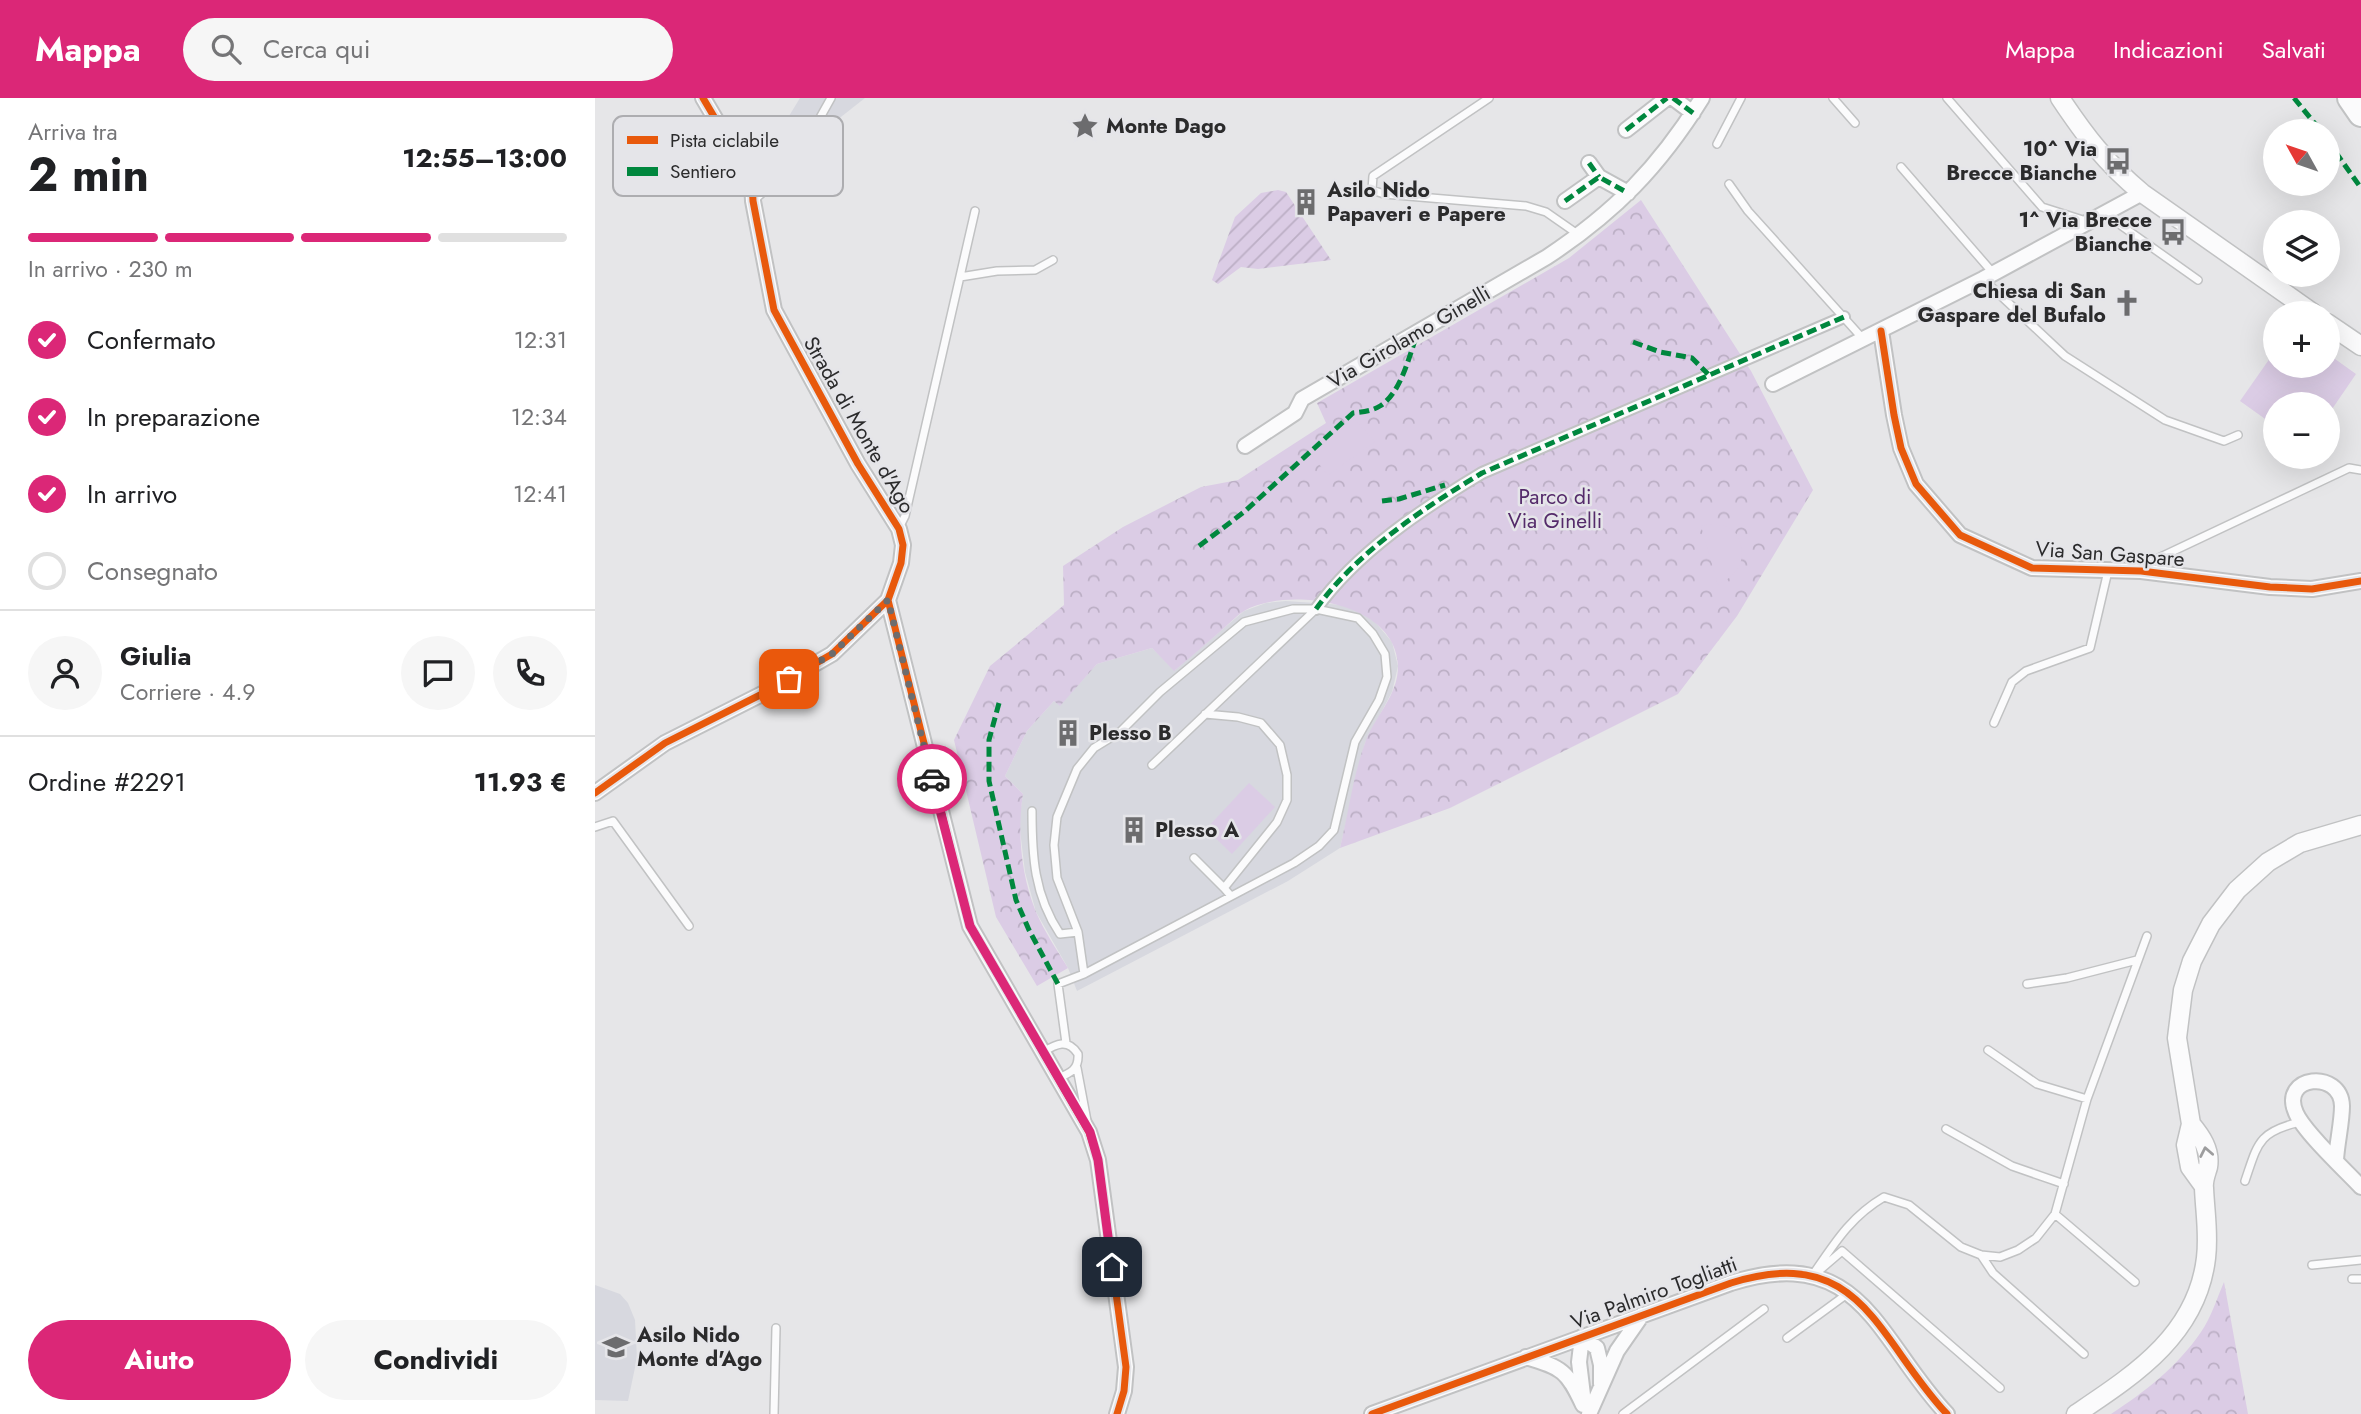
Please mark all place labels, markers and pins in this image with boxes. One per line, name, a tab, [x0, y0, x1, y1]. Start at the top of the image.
place icon: Monte Dago	[1070, 111, 1100, 141]
place label: Monte Dago	[1106, 111, 1226, 141]
place label: 10^ Via Brecce Bianche	[1946, 134, 2097, 188]
bus stop icon: 10^ Via Brecce Bianche	[2103, 146, 2133, 176]
place label: Asilo Nido Papaveri e Papere	[1326, 175, 1506, 229]
building icon: Asilo Nido Papaveri e Papere	[1291, 187, 1321, 217]
place label: 1^ Via Brecce Bianche	[2018, 205, 2152, 259]
bus stop icon: 1^ Via Brecce Bianche	[2158, 217, 2188, 247]
place label: Chiesa di San Gaspare del Bufalo	[1918, 276, 2106, 330]
church icon: Chiesa di San Gaspare del Bufalo	[2112, 288, 2142, 318]
pin	[759, 649, 819, 709]
building icon: Plesso B	[1053, 718, 1083, 748]
place label: Plesso B	[1089, 718, 1172, 748]
building icon: Plesso A	[1119, 815, 1149, 845]
place label: Plesso A	[1155, 815, 1240, 845]
pin	[1082, 1237, 1142, 1297]
place label: Asilo Nido Monte d'Ago	[636, 1320, 762, 1374]
school or university icon: Asilo Nido Monte d'Ago	[601, 1332, 631, 1362]

